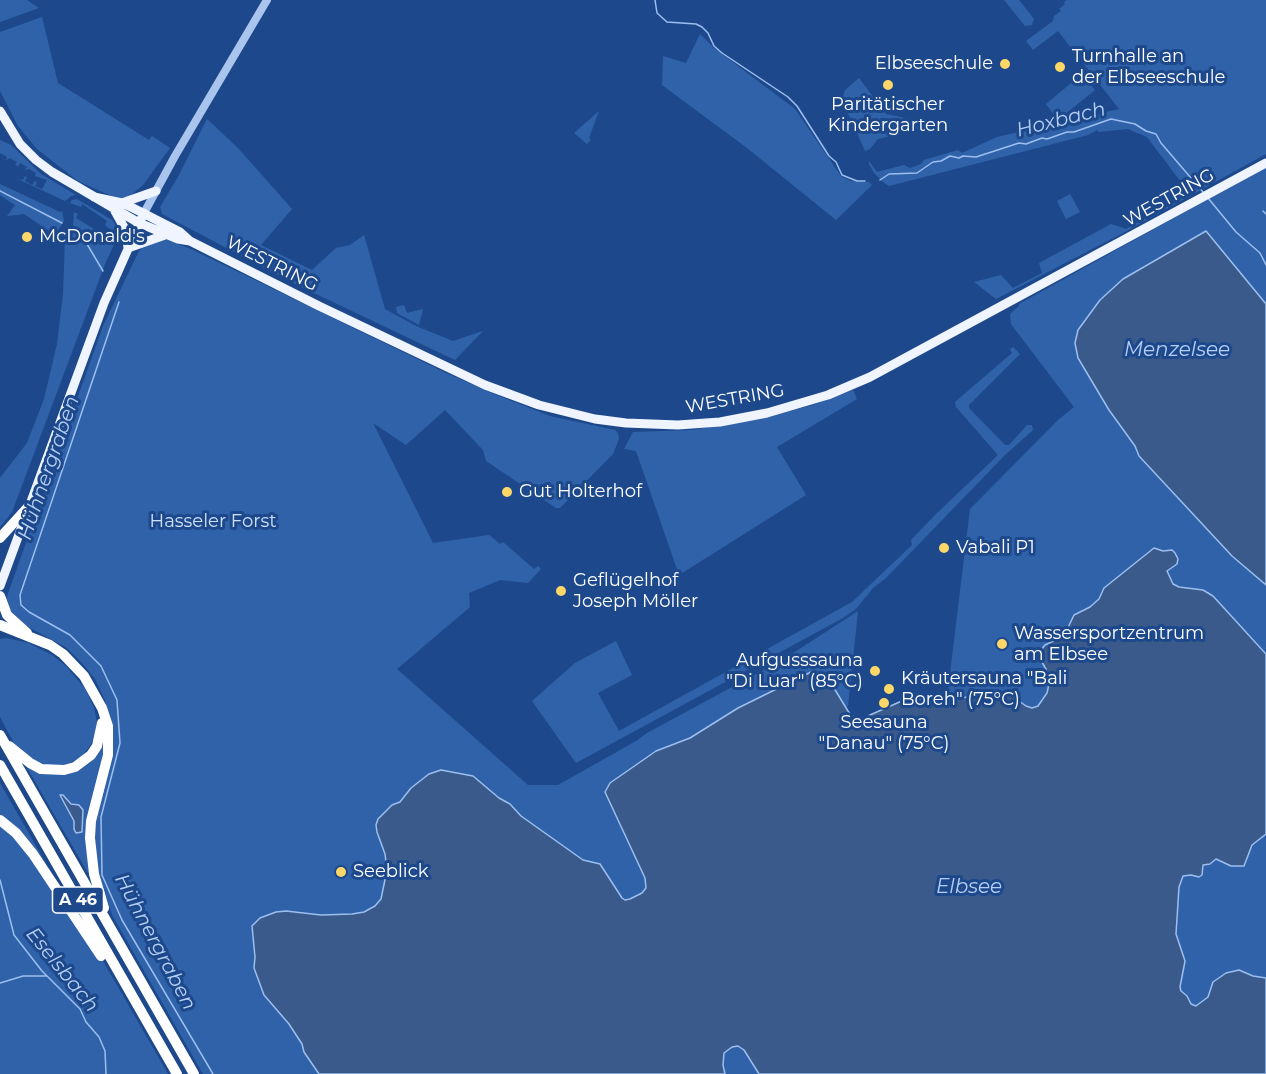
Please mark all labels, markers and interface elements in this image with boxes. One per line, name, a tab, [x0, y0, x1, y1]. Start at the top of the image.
place label: Turnhalle an der Elbseeschule	[1072, 46, 1225, 88]
place label: Elbseeschule	[875, 53, 993, 75]
marker: Elbseeschule	[998, 57, 1012, 71]
marker: Turnhalle an der Elbseeschule	[1053, 60, 1067, 74]
marker: Paritätischer Kindergarten	[881, 78, 895, 92]
place label: Paritätischer Kindergarten	[828, 94, 948, 136]
water label: Hoxbach	[1014, 97, 1108, 143]
street label: WESTRING	[1120, 164, 1218, 232]
place label: McDonald's	[39, 226, 145, 248]
marker: McDonald's	[20, 230, 34, 244]
street label: WESTRING	[223, 232, 321, 296]
water label: Menzelsee	[1124, 338, 1230, 362]
street label: WESTRING	[684, 380, 786, 418]
water label: Hühnergraben	[13, 393, 85, 543]
place label: Gut Holterhof	[519, 481, 642, 503]
marker: Gut Holterhof	[500, 485, 514, 499]
park label: Hasseler Forst	[150, 511, 276, 533]
place label: Vabali P1	[956, 537, 1035, 559]
marker: Vabali P1	[937, 541, 951, 555]
place label: Geflügelhof Joseph Möller	[573, 570, 698, 612]
marker: Geflügelhof Joseph Möller	[554, 584, 568, 598]
place label: Wassersportzentrum am Elbsee	[1014, 623, 1204, 666]
marker: Wassersportzentrum am Elbsee	[995, 637, 1009, 651]
place label: Aufgusssauna "Di Luar" (85°C)	[726, 650, 863, 692]
marker: Aufgusssauna "Di Luar" (85°C)	[868, 664, 882, 678]
place label: Kräutersauna "Bali Boreh" (75°C)	[901, 668, 1067, 710]
marker: Kräutersauna "Bali Boreh" (75°C)	[882, 682, 896, 696]
marker: Seesauna "Danau" (75°C)	[877, 696, 891, 710]
place label: Seesauna "Danau" (75°C)	[818, 712, 950, 754]
place label: Seeblick	[353, 861, 428, 883]
marker: Seeblick	[334, 865, 348, 879]
water label: Hühnergraben	[109, 870, 201, 1014]
water label: Elbsee	[936, 875, 1002, 899]
road number: A 46	[52, 887, 104, 913]
water label: Eselsbach	[21, 923, 103, 1017]

